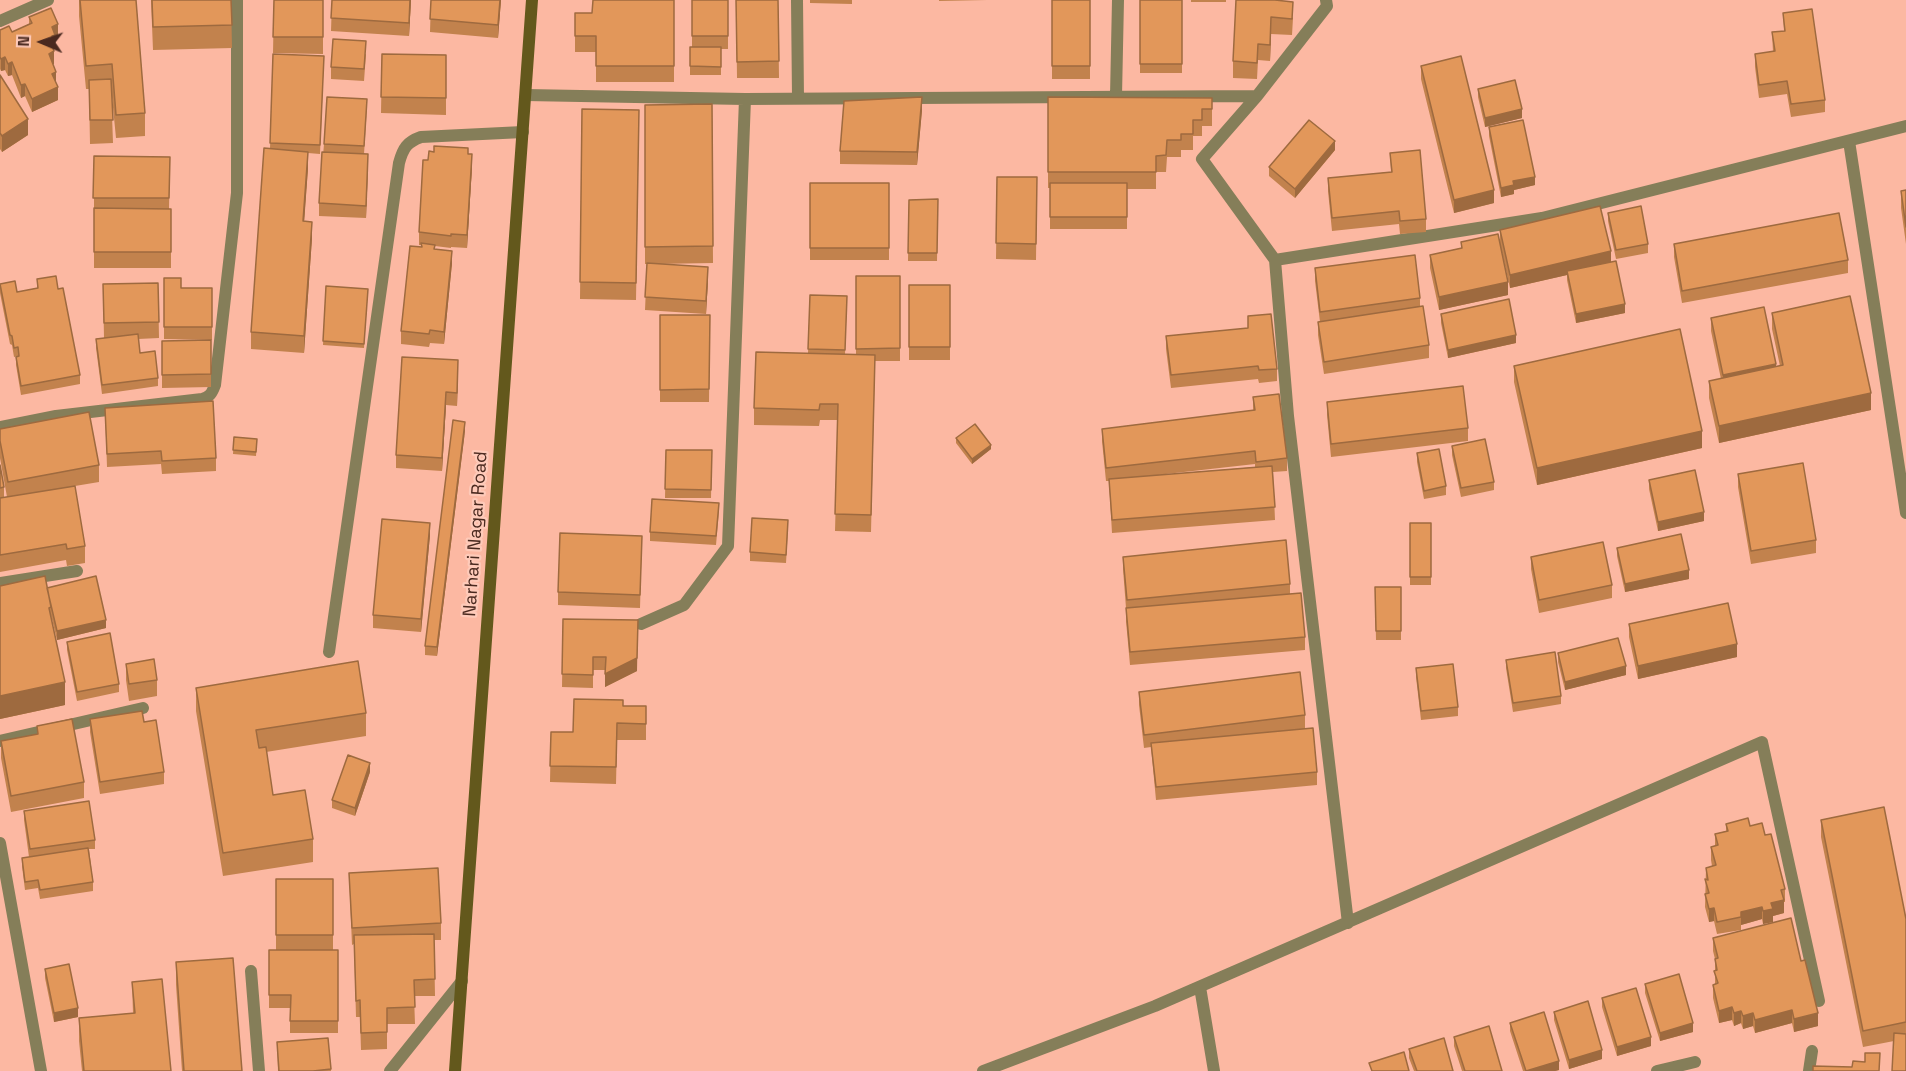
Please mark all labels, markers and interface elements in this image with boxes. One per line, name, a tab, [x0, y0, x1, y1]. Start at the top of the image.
north arrow	[12, 12, 72, 72]
text: N	[13, 36, 34, 47]
street label: Narhari Nagar Road	[459, 451, 493, 617]

